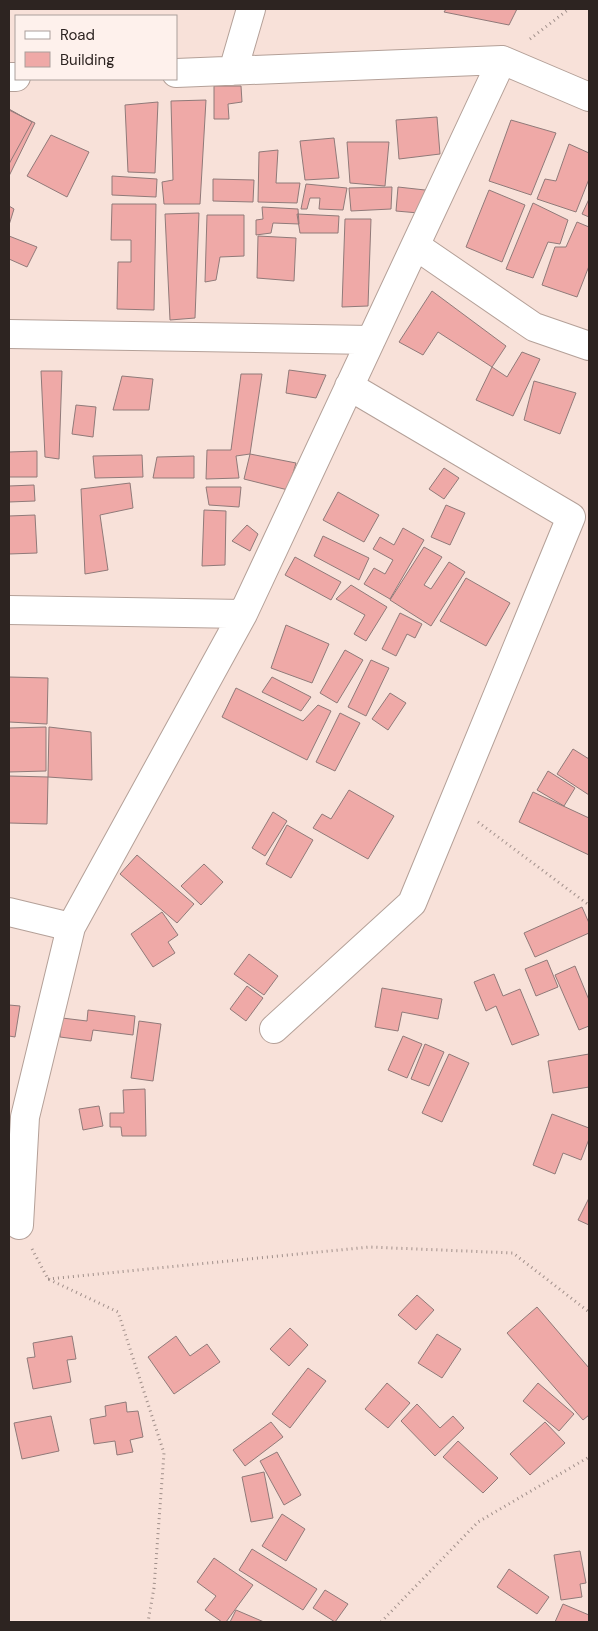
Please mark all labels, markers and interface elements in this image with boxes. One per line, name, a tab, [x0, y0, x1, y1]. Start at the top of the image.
legend	[15, 15, 178, 80]
text: Road	[60, 25, 95, 45]
text: Building	[60, 50, 115, 70]

